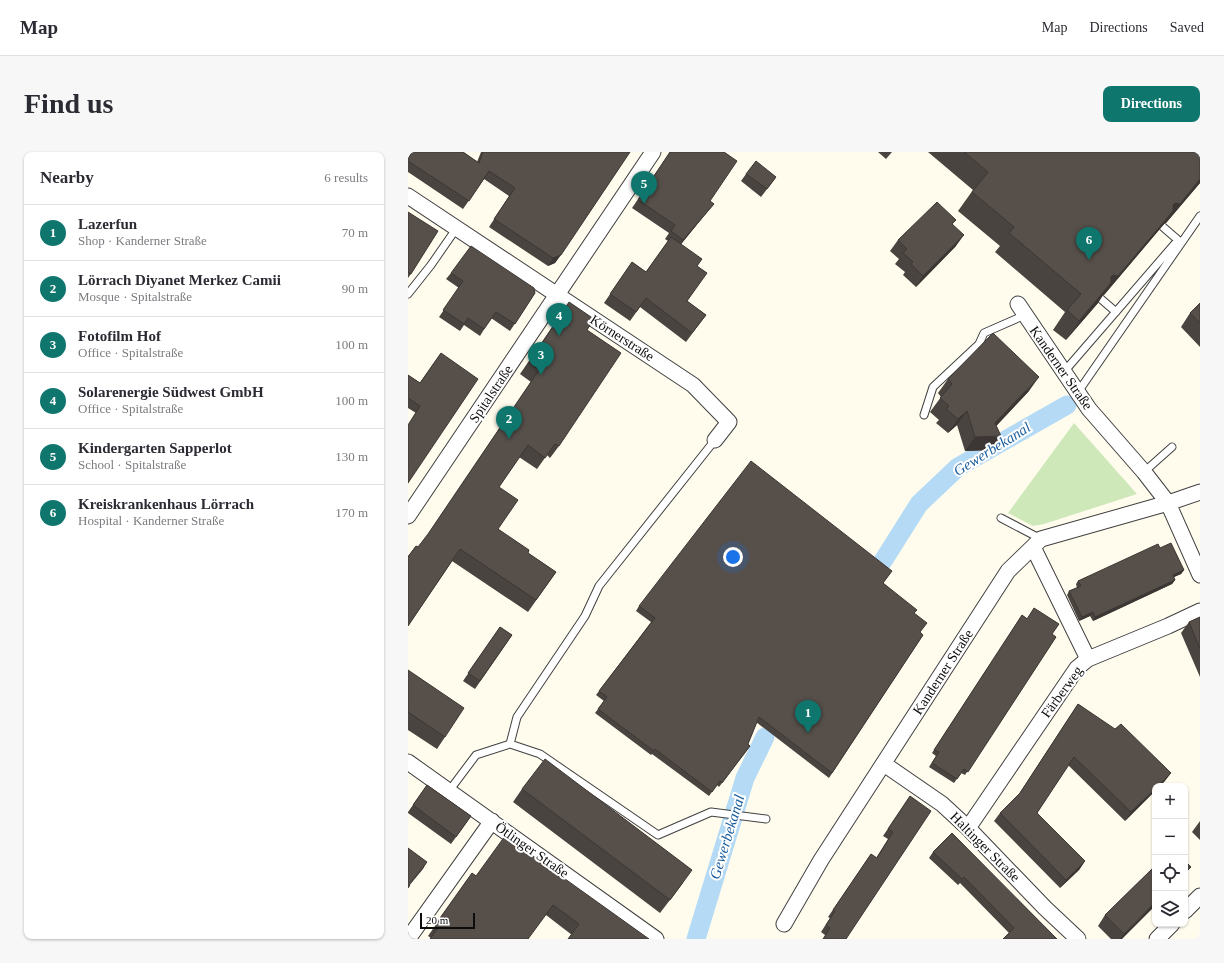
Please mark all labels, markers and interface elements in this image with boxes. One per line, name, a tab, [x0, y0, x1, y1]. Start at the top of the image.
text: Map	[20, 17, 58, 38]
text: Map	[1042, 20, 1067, 35]
text: Directions	[1089, 20, 1148, 35]
text: Saved	[1170, 20, 1204, 35]
button: Directions	[1103, 86, 1200, 122]
text: Find us	[24, 88, 114, 119]
text: Nearby	[40, 168, 94, 187]
text: 6 results	[324, 170, 368, 185]
pin: 5	[631, 171, 657, 204]
text: Lazerfun	[78, 216, 137, 232]
text: 1	[50, 225, 56, 240]
text: 70 m	[342, 225, 368, 240]
pin: 6	[1076, 227, 1102, 260]
text: Shop · Kanderner Straße	[78, 233, 207, 248]
text: Lörrach Diyanet Merkez Camii	[78, 272, 281, 288]
text: 2	[50, 281, 56, 296]
text: 90 m	[342, 281, 368, 296]
text: Mosque · Spitalstraße	[78, 289, 192, 304]
pin: 4	[546, 303, 572, 336]
street label: Körnerstraße	[587, 312, 657, 364]
street label: Kanderner Straße	[1027, 323, 1095, 413]
text: Fotofilm Hof	[78, 328, 161, 344]
text: 3	[50, 337, 56, 352]
text: 100 m	[335, 337, 368, 352]
pin: 3	[528, 342, 554, 375]
text: Office · Spitalstraße	[78, 345, 183, 360]
street label: Spitalstraße	[466, 362, 516, 426]
text: Solarenergie Südwest GmbH	[78, 384, 264, 400]
text: 4	[50, 393, 56, 408]
text: 100 m	[335, 393, 368, 408]
text: Office · Spitalstraße	[78, 401, 183, 416]
pin: 2	[496, 406, 522, 439]
water label: Gewerbekanal	[951, 419, 1033, 479]
text: Kindergarten Sapperlot	[78, 440, 232, 456]
text: 5	[50, 449, 56, 464]
text: 130 m	[335, 449, 368, 464]
text: School · Spitalstraße	[78, 457, 186, 472]
text: Kreiskrankenhaus Lörrach	[78, 496, 254, 512]
text: 6	[50, 505, 56, 520]
text: 170 m	[335, 505, 368, 520]
text: Hospital · Kanderner Straße	[78, 513, 224, 528]
your location	[723, 547, 743, 567]
street label: Kanderner Straße	[910, 627, 976, 717]
street label: Färberweg	[1038, 663, 1086, 721]
pin: 1	[795, 700, 821, 733]
map controls	[1152, 783, 1188, 927]
button: +	[1152, 783, 1188, 819]
water label: Gewerbekanal	[707, 793, 747, 881]
street label: Haltinger Straße	[947, 809, 1023, 885]
street label: Ötlinger Straße	[493, 818, 572, 881]
button: −	[1152, 819, 1188, 855]
button: locate	[1152, 855, 1188, 891]
button: layers	[1152, 891, 1188, 927]
scale bar	[420, 911, 475, 930]
text: 20 m	[426, 914, 448, 926]

